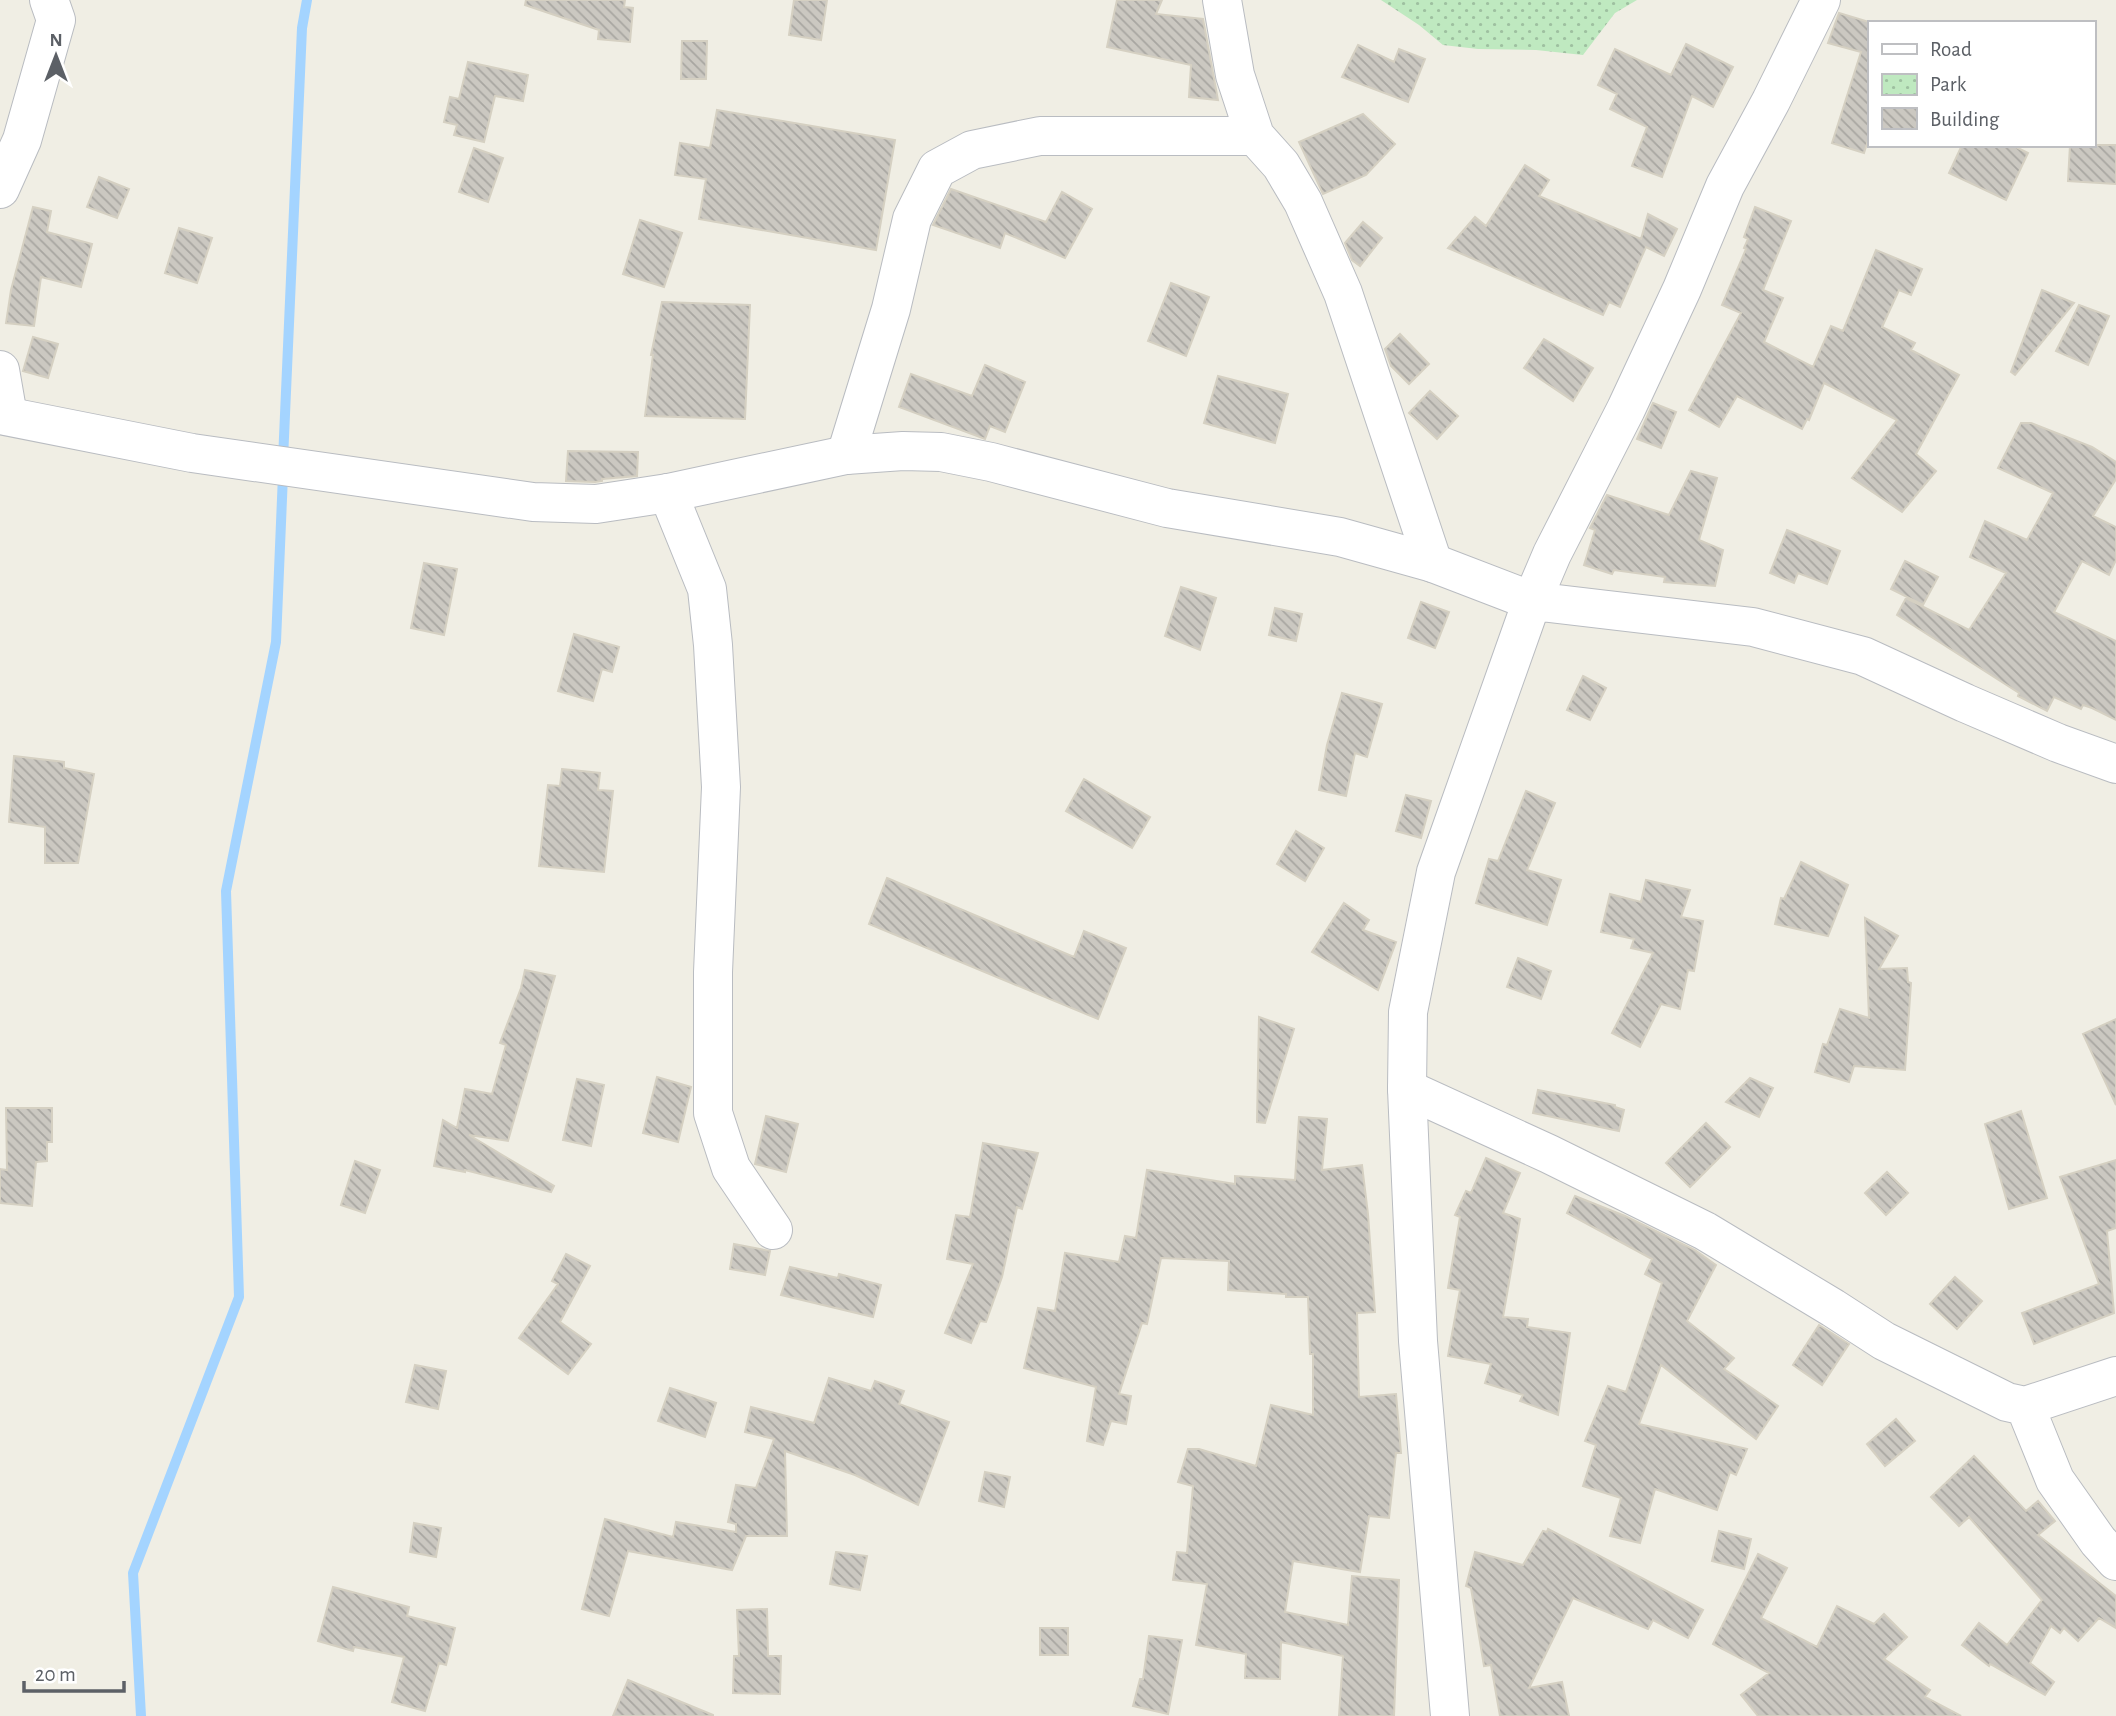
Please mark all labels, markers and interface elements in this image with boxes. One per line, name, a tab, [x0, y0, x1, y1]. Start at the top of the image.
north arrow	[21, 21, 91, 91]
legend	[1868, 21, 2095, 147]
text: N	[49, 31, 63, 50]
text: Road	[1930, 39, 1972, 60]
text: Park	[1930, 74, 1967, 95]
text: Building	[1930, 109, 2000, 130]
scale bar	[24, 1650, 124, 1694]
text: 20 m	[35, 1664, 76, 1685]

